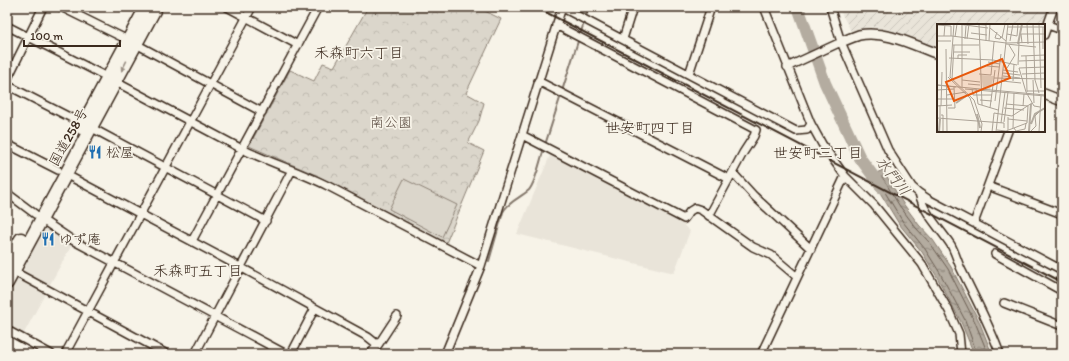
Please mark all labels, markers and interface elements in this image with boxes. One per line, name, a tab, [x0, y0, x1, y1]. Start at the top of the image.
scale bar	[24, 22, 120, 48]
inset map	[937, 24, 1045, 132]
text: 100 m	[30, 29, 63, 43]
district label: 禾森町六丁目	[314, 44, 404, 62]
one-way arrow	[121, 60, 127, 72]
street label: 国道258号	[45, 105, 91, 170]
park label: 南公園	[370, 114, 412, 131]
district label: 世安町四丁目	[605, 119, 695, 137]
restaurant icon: 松屋	[87, 144, 103, 160]
place label: 松屋	[106, 144, 134, 161]
district label: 世安町三丁目	[773, 144, 863, 162]
water label: 水門川	[872, 153, 914, 199]
restaurant icon: ゆず庵	[40, 231, 56, 247]
place label: ゆず庵	[59, 231, 101, 248]
district label: 禾森町五丁目	[153, 262, 243, 280]

